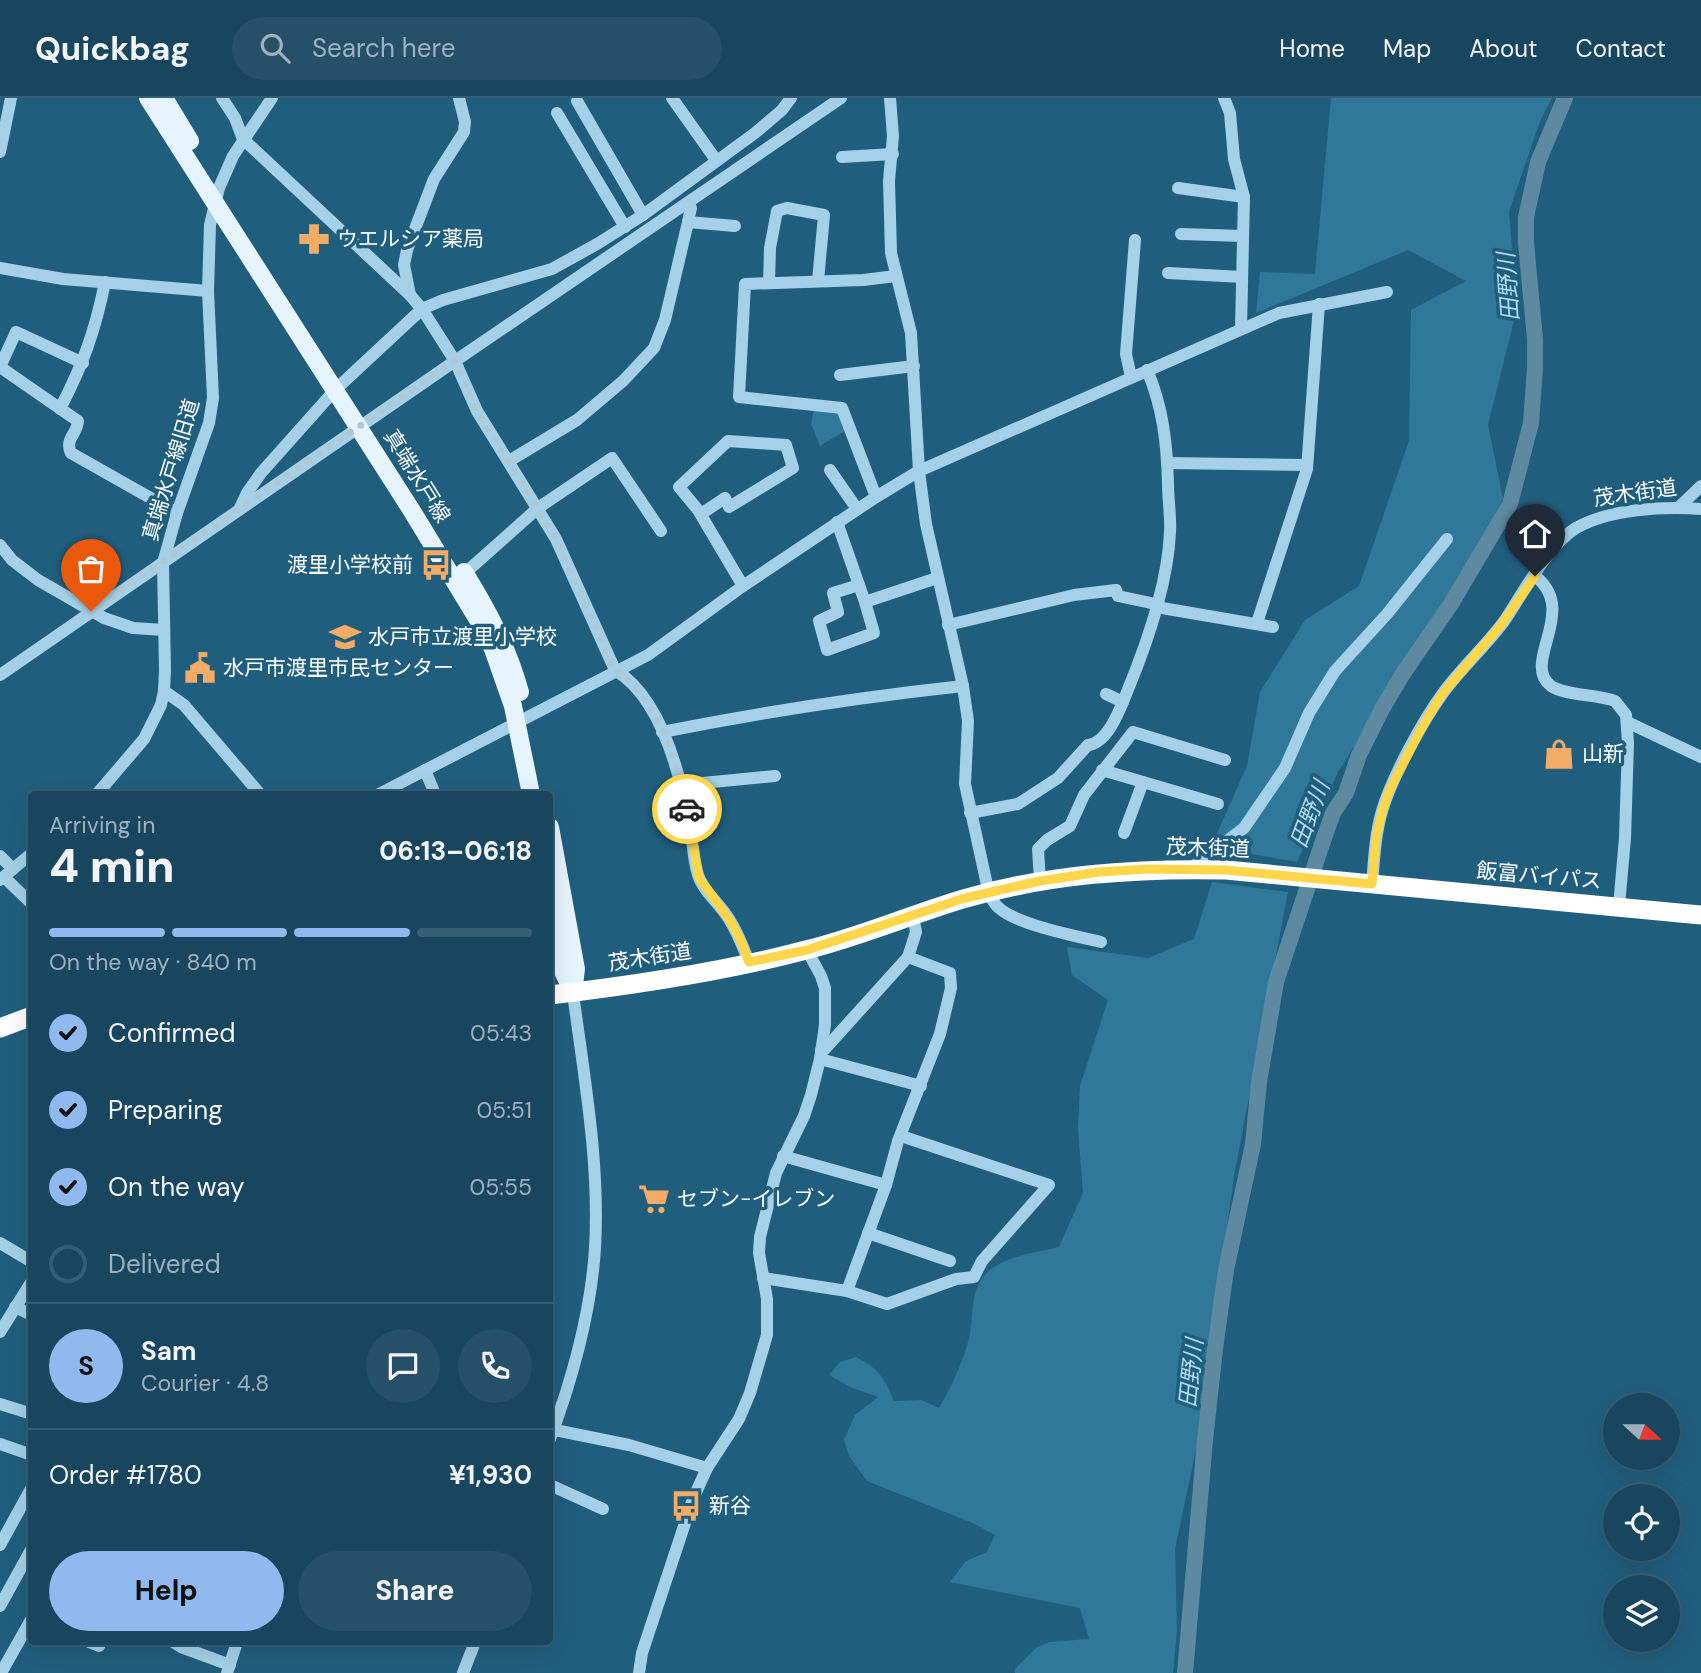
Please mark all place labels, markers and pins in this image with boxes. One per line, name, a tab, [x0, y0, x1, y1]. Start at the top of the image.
pharmacy icon: ウエルシア薬局	[297, 222, 331, 256]
place label: ウエルシア薬局	[337, 225, 484, 253]
pin	[1505, 504, 1565, 576]
pin	[61, 539, 121, 611]
bus stop icon: 渡里小学校前	[419, 548, 453, 582]
place label: 渡里小学校前	[287, 551, 413, 579]
school or university icon: 水戸市立渡里小学校	[328, 620, 362, 654]
place label: 水戸市立渡里小学校	[368, 623, 557, 651]
public building icon: 水戸市渡里市民センター	[183, 651, 217, 685]
place label: 水戸市渡里市民センター	[223, 654, 454, 682]
shop icon: 山新	[1542, 737, 1576, 771]
place label: 山新	[1582, 740, 1624, 768]
supermarket icon: セブン-イレブン	[637, 1182, 671, 1216]
place label: セブン-イレブン	[677, 1185, 835, 1213]
bus stop icon: 新谷	[669, 1489, 703, 1523]
place label: 新谷	[709, 1492, 751, 1520]

